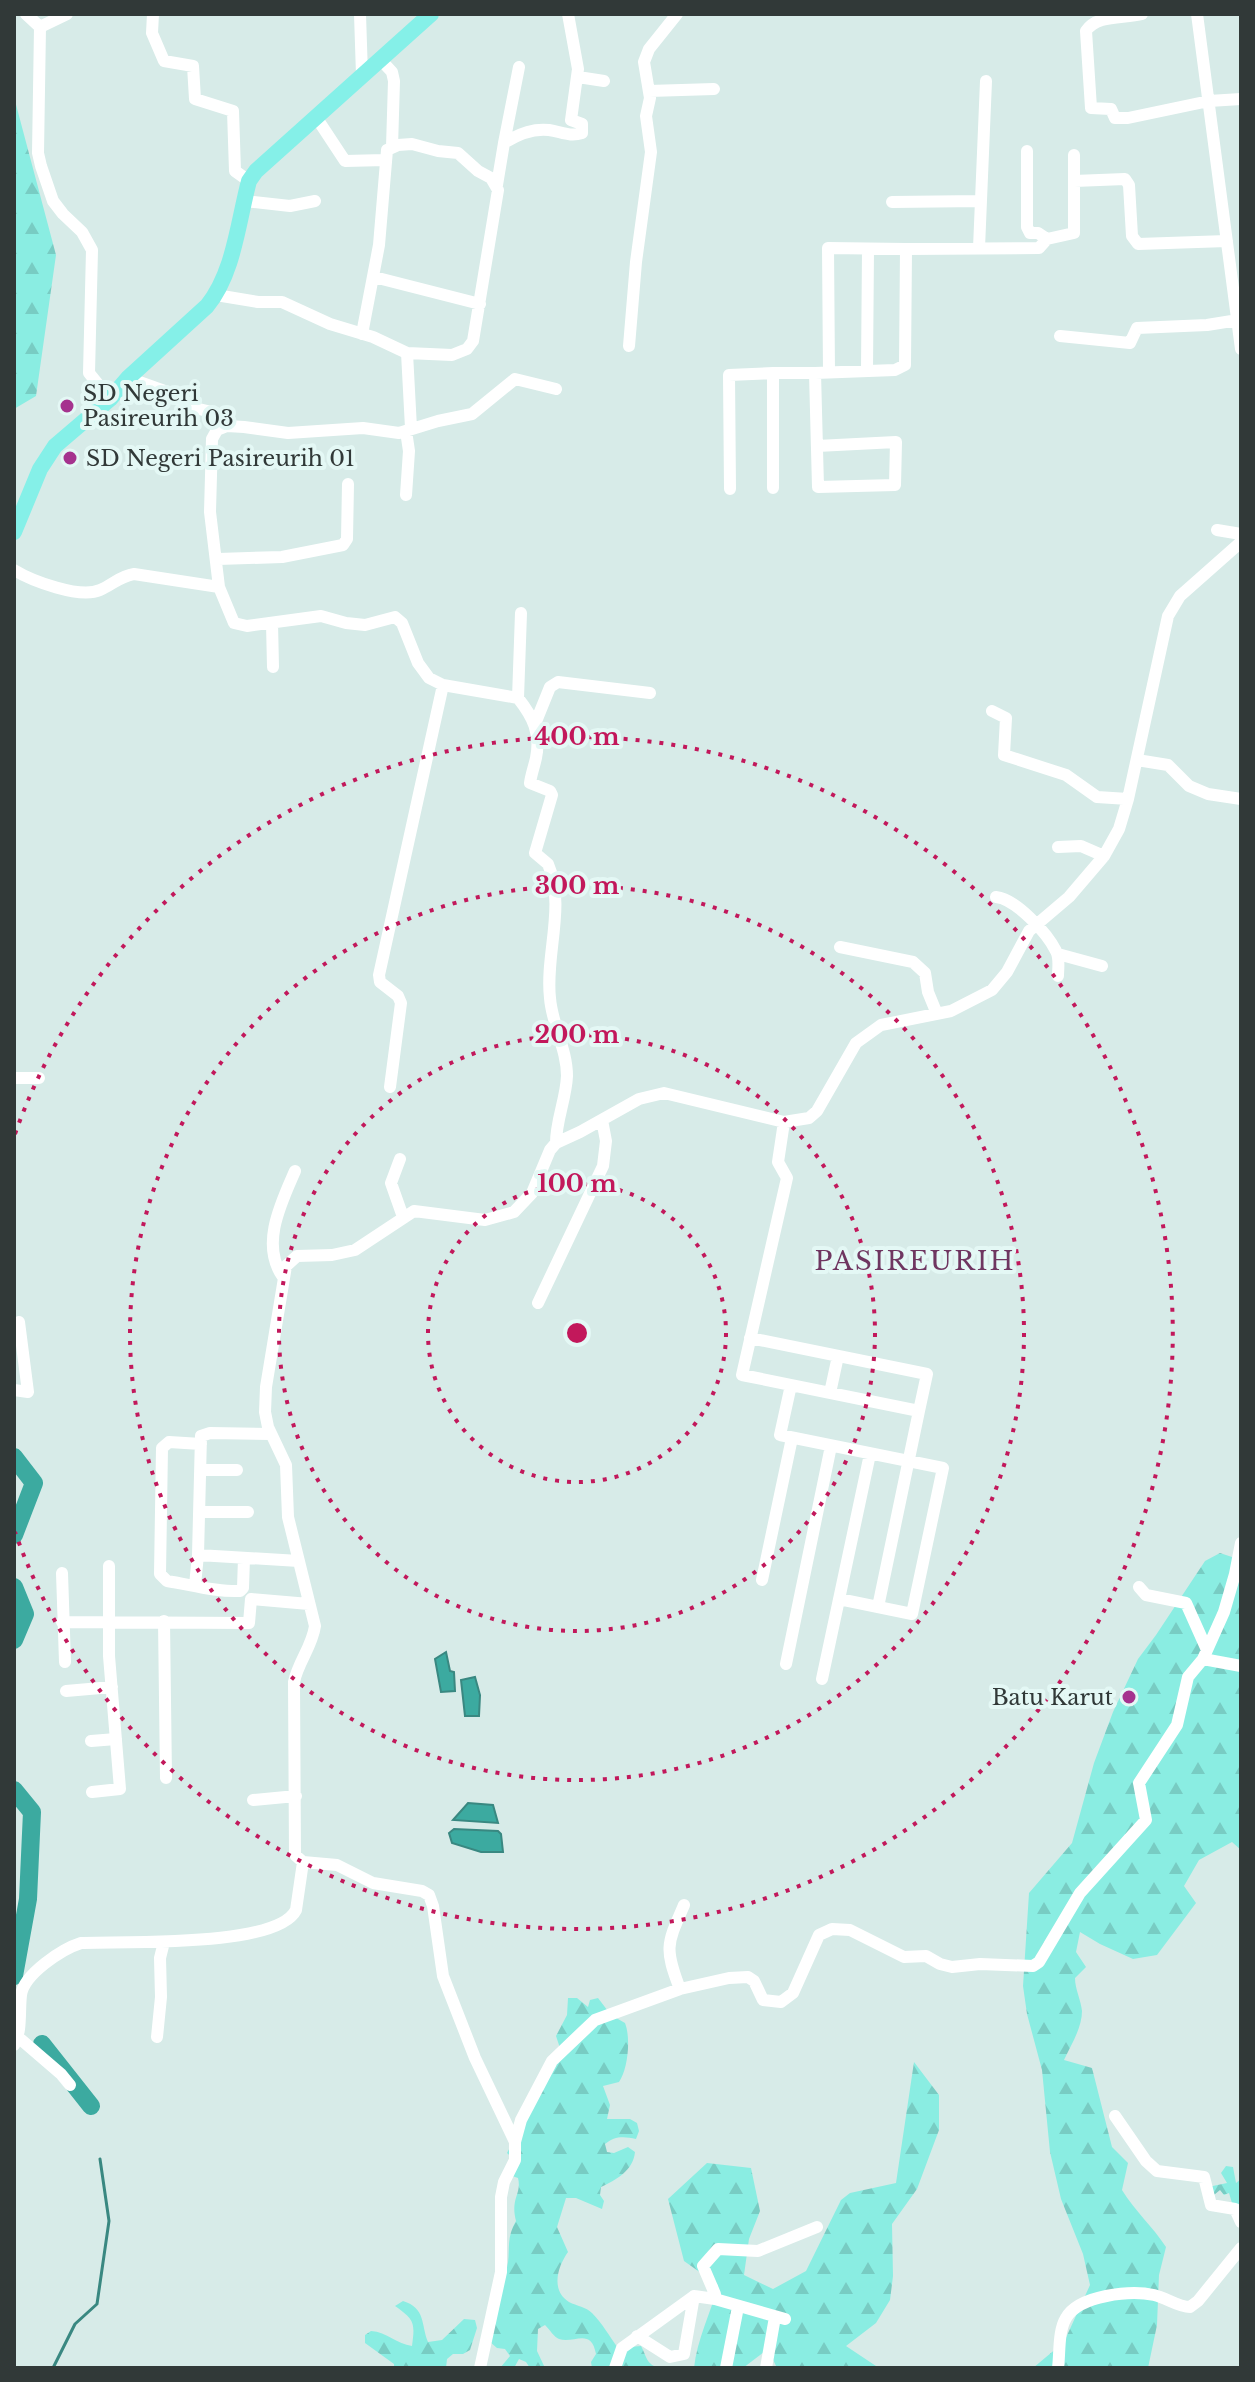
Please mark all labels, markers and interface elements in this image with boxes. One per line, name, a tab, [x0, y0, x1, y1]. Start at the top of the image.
place label: SD Negeri Pasireurih 03	[83, 380, 234, 432]
marker: SD Negeri Pasireurih 03	[58, 397, 76, 415]
place label: SD Negeri Pasireurih 01	[86, 445, 355, 472]
marker: SD Negeri Pasireurih 01	[61, 449, 79, 467]
text: 400 m	[534, 722, 620, 751]
text: 300 m	[535, 871, 620, 900]
text: 200 m	[535, 1020, 620, 1049]
text: 100 m	[537, 1169, 617, 1198]
district label: PASIREURIH	[814, 1245, 1016, 1277]
centre of rings	[563, 1319, 591, 1347]
place label: Batu Karut	[992, 1684, 1114, 1711]
marker: Batu Karut	[1120, 1688, 1138, 1706]

